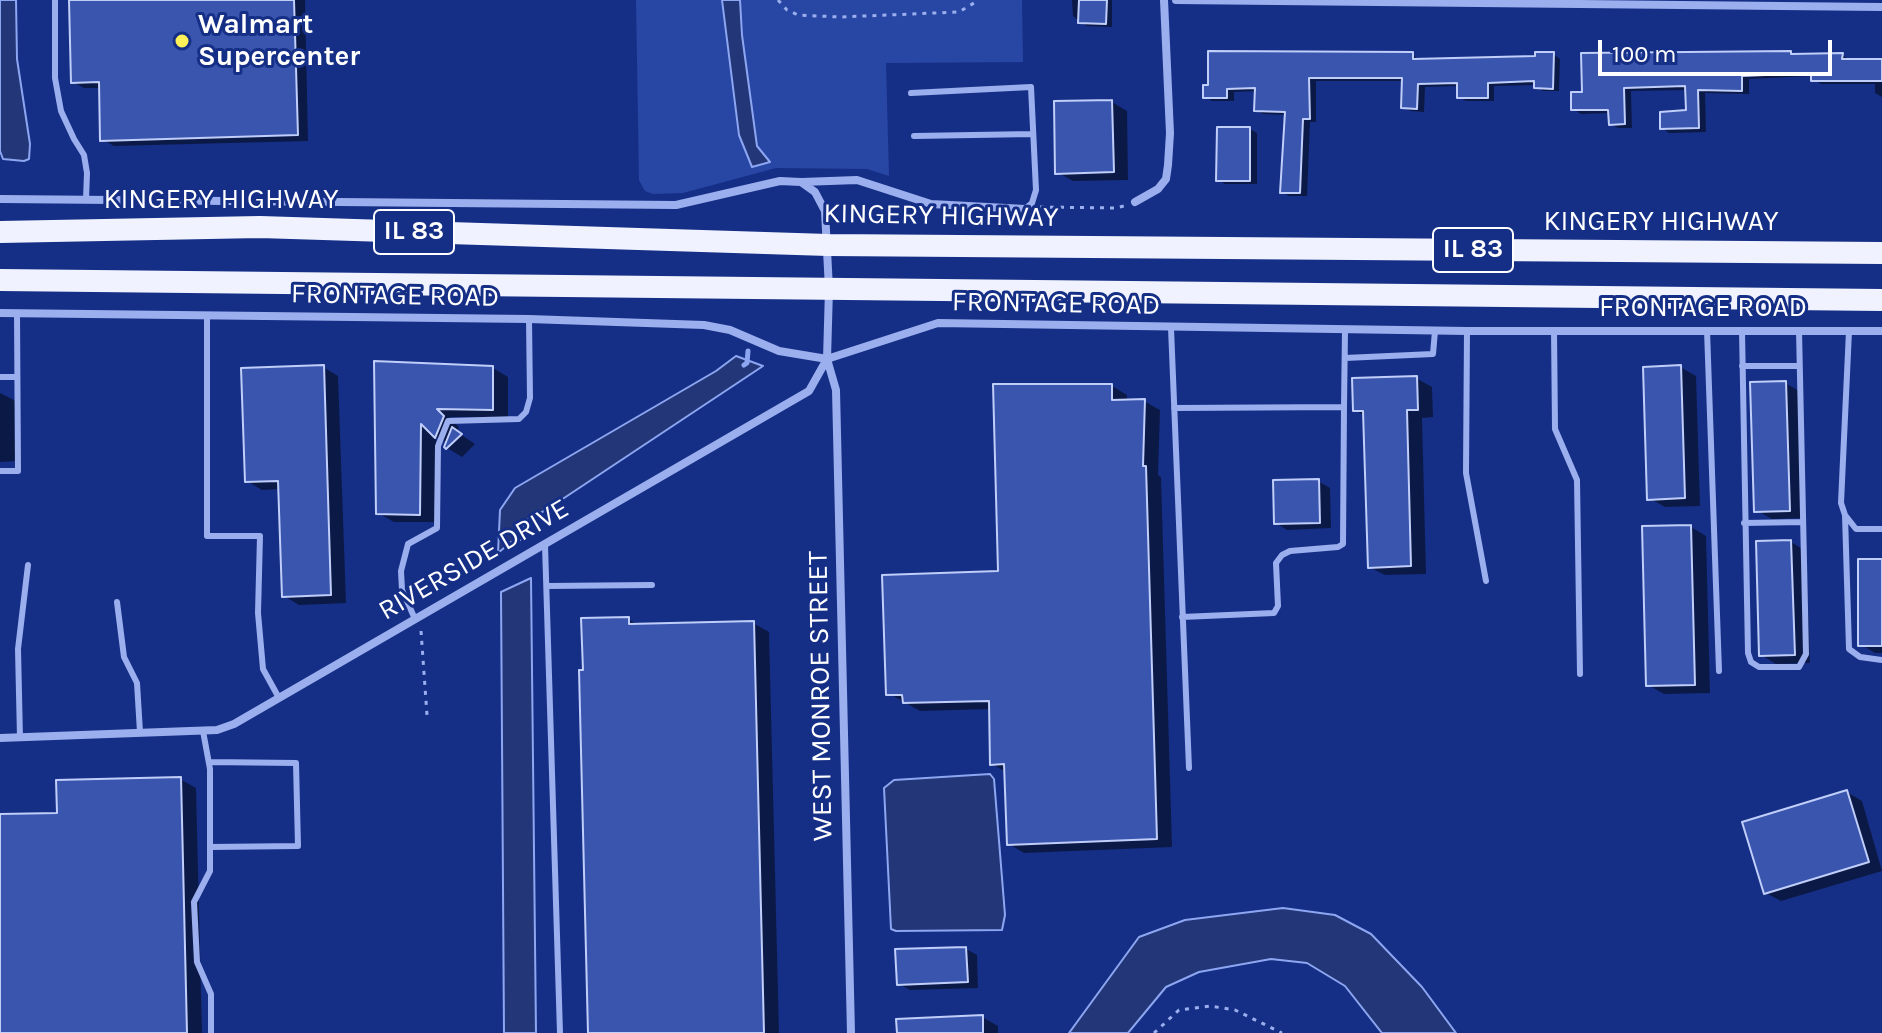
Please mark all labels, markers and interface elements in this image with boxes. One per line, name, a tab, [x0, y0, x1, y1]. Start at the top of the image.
place label: Walmart Supercenter	[198, 8, 360, 74]
scale bar	[1602, 24, 1836, 74]
marker: Walmart Supercenter	[173, 32, 191, 50]
text: 100 m	[1612, 40, 1677, 68]
street label: KINGERY HIGHWAY	[103, 183, 339, 217]
street label: KINGERY HIGHWAY	[823, 197, 1059, 235]
street label: KINGERY HIGHWAY	[1543, 205, 1779, 239]
road number: IL 83	[374, 210, 454, 254]
road number: IL 83	[1433, 228, 1513, 272]
street label: FRONTAGE ROAD	[291, 277, 499, 315]
street label: FRONTAGE ROAD	[952, 285, 1160, 323]
street label: FRONTAGE ROAD	[1599, 291, 1807, 325]
street label: RIVERSIDE DRIVE	[373, 492, 575, 628]
street label: WEST MONROE STREET	[802, 550, 840, 842]

